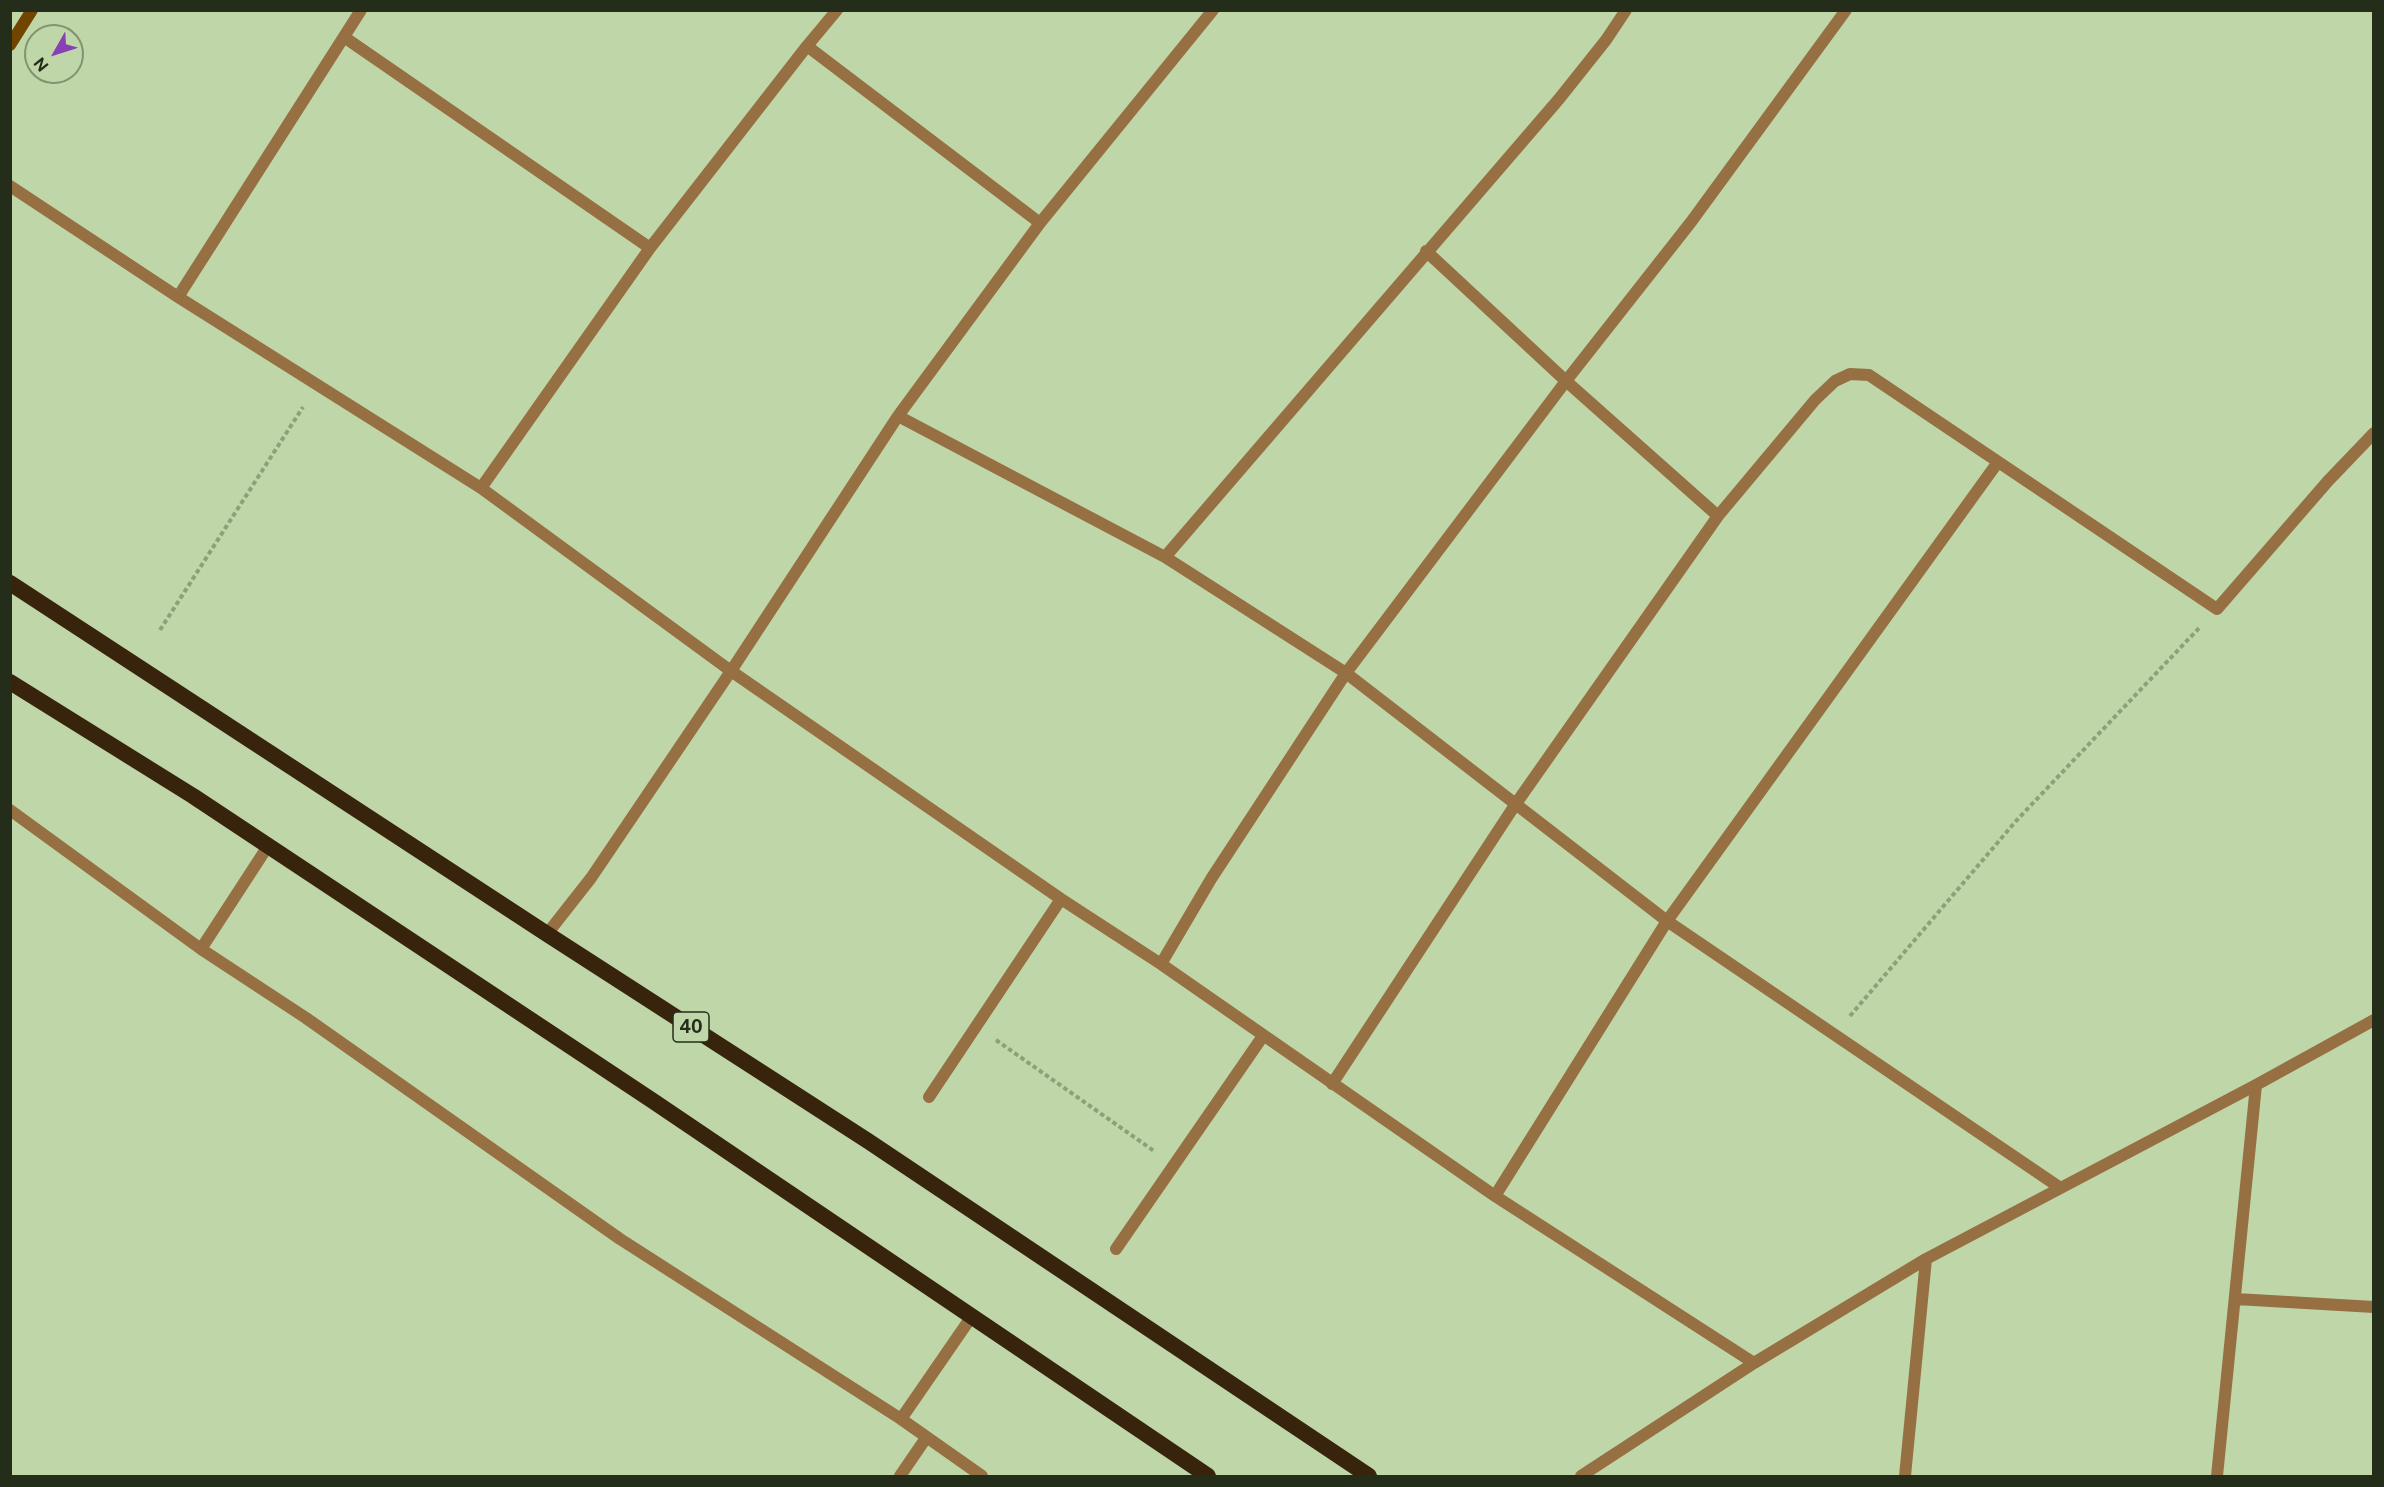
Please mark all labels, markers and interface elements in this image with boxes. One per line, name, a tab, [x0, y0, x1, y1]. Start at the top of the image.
north arrow	[24, 24, 84, 84]
text: N	[30, 54, 53, 75]
road number: 40	[673, 1012, 709, 1042]

